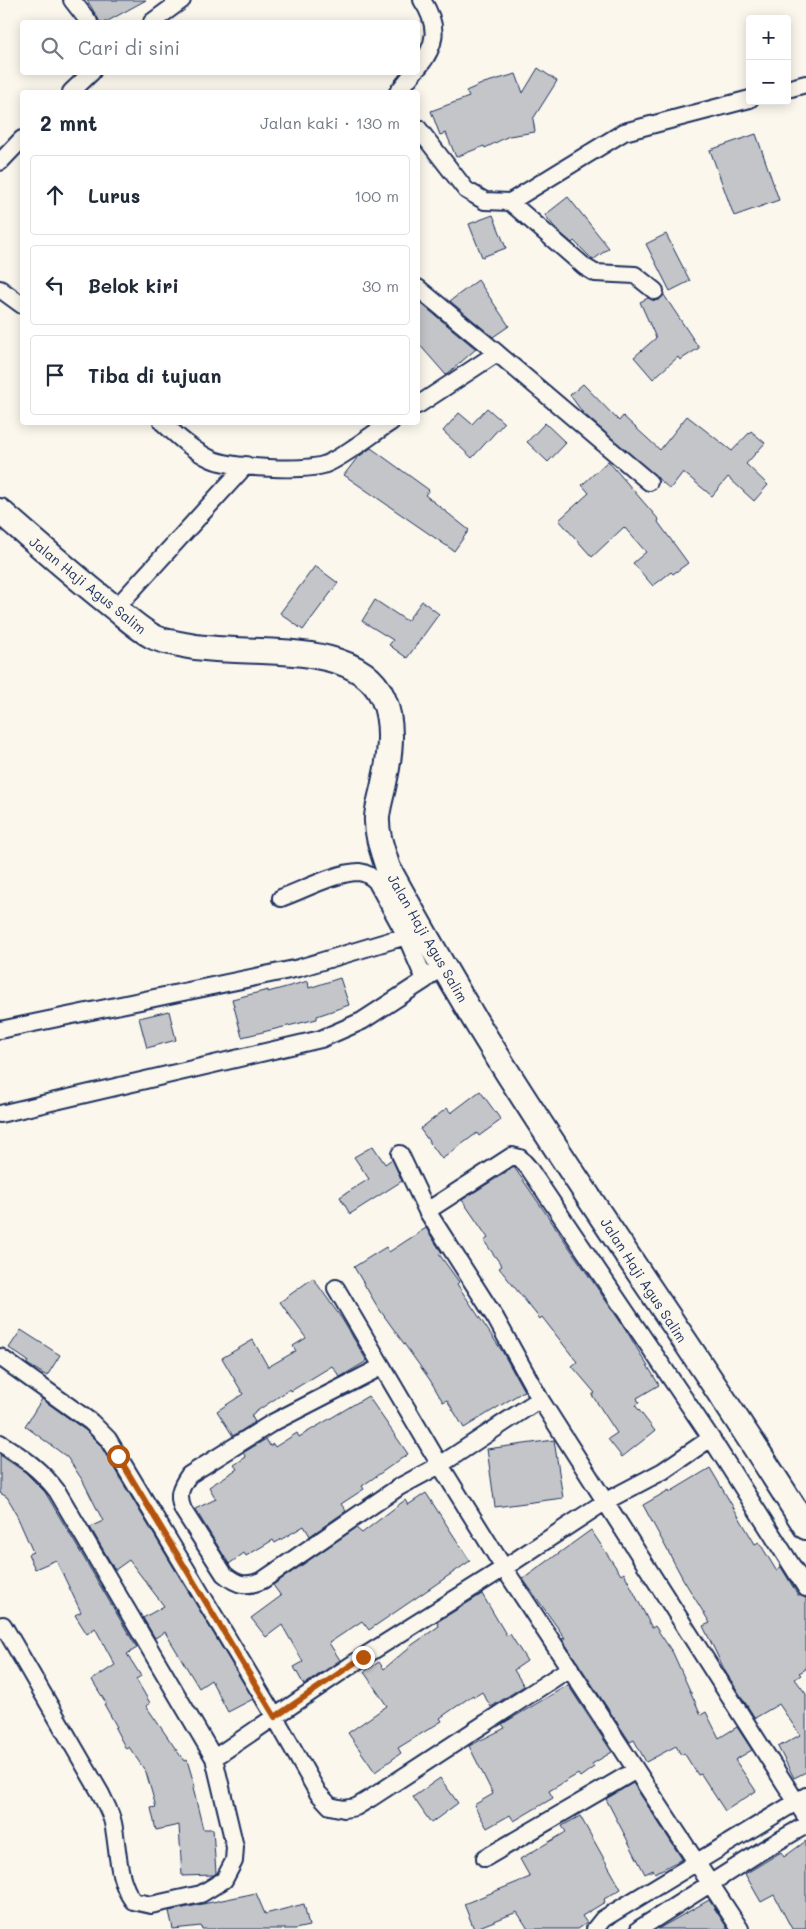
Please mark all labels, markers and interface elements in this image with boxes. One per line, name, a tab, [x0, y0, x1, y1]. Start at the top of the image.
map controls	[746, 15, 791, 105]
button: +	[746, 15, 791, 60]
search box	[20, 20, 420, 75]
icon: search	[38, 34, 66, 62]
text: Cari di sini	[78, 35, 180, 60]
button: −	[746, 60, 791, 105]
text: 2 mnt	[40, 109, 97, 136]
text: Jalan kaki · 130 m	[260, 112, 400, 133]
icon: ahead	[41, 181, 69, 209]
text: Lurus	[88, 183, 140, 208]
text: 100 m	[354, 185, 399, 206]
icon: left	[41, 271, 69, 299]
text: Belok kiri	[88, 273, 179, 298]
text: 30 m	[362, 275, 399, 296]
icon: arrive	[41, 361, 69, 389]
text: Tiba di tujuan	[88, 363, 221, 388]
street label: Jalan Haji Agus Salim	[26, 532, 150, 638]
street label: Jalan Haji Agus Salim	[383, 870, 473, 1006]
street label: Jalan Haji Agus Salim	[596, 1214, 692, 1346]
route start	[107, 1445, 130, 1468]
route end	[352, 1646, 375, 1669]

